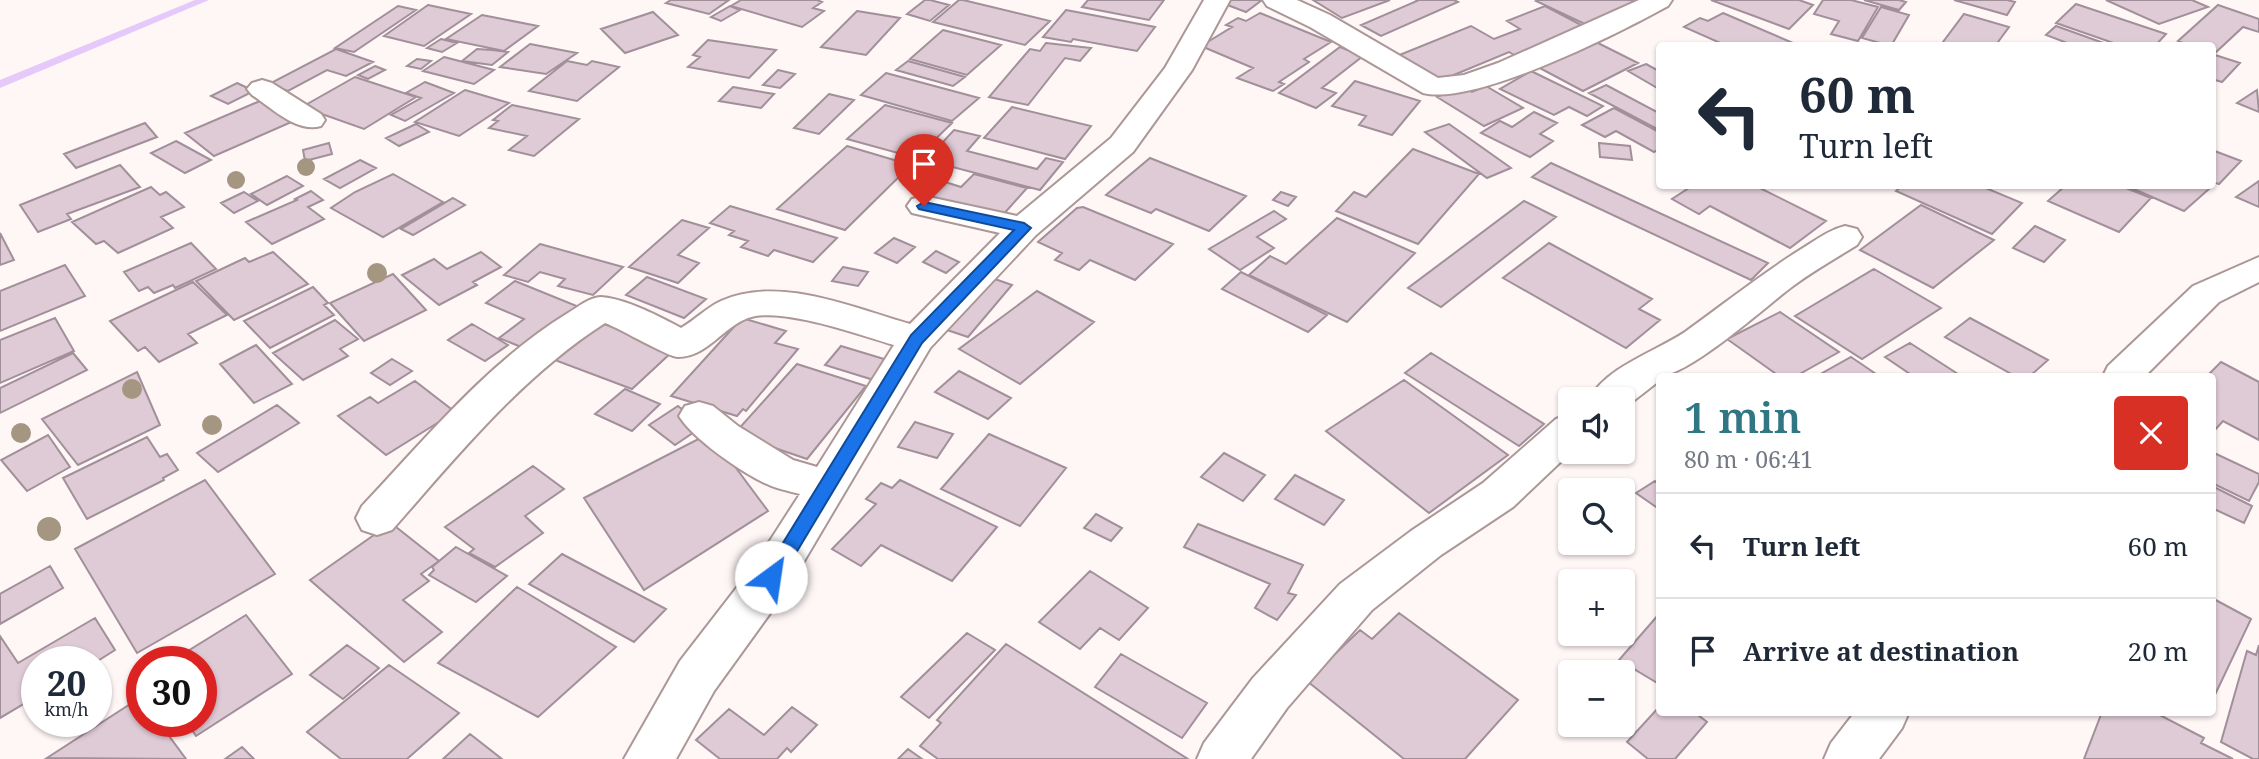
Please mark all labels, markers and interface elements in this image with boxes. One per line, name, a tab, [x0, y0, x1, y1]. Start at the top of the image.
text: 60 m	[1799, 61, 1915, 127]
icon: left	[1684, 70, 1775, 161]
text: Turn left	[1799, 124, 1933, 167]
pin	[894, 134, 954, 206]
icon: arrive	[905, 145, 943, 183]
map controls	[1558, 387, 1635, 737]
button: sound	[1558, 387, 1635, 464]
text: 1 min	[1684, 388, 1801, 445]
button: close	[2114, 396, 2188, 470]
text: 80 m · 06:41	[1684, 443, 1813, 475]
button: search	[1558, 478, 1635, 555]
icon: left	[1684, 527, 1722, 565]
text: Turn left	[1743, 528, 1860, 564]
text: 60 m	[2128, 528, 2188, 564]
position arrow	[734, 540, 808, 614]
button: +	[1558, 569, 1635, 646]
icon: arrive	[1684, 632, 1722, 670]
text: Arrive at destination	[1743, 633, 2019, 669]
text: 20 m	[2128, 633, 2188, 669]
speed limit sign: 30	[126, 646, 217, 737]
text: 20	[47, 659, 86, 706]
button: −	[1558, 660, 1635, 737]
text: km/h	[44, 697, 89, 721]

